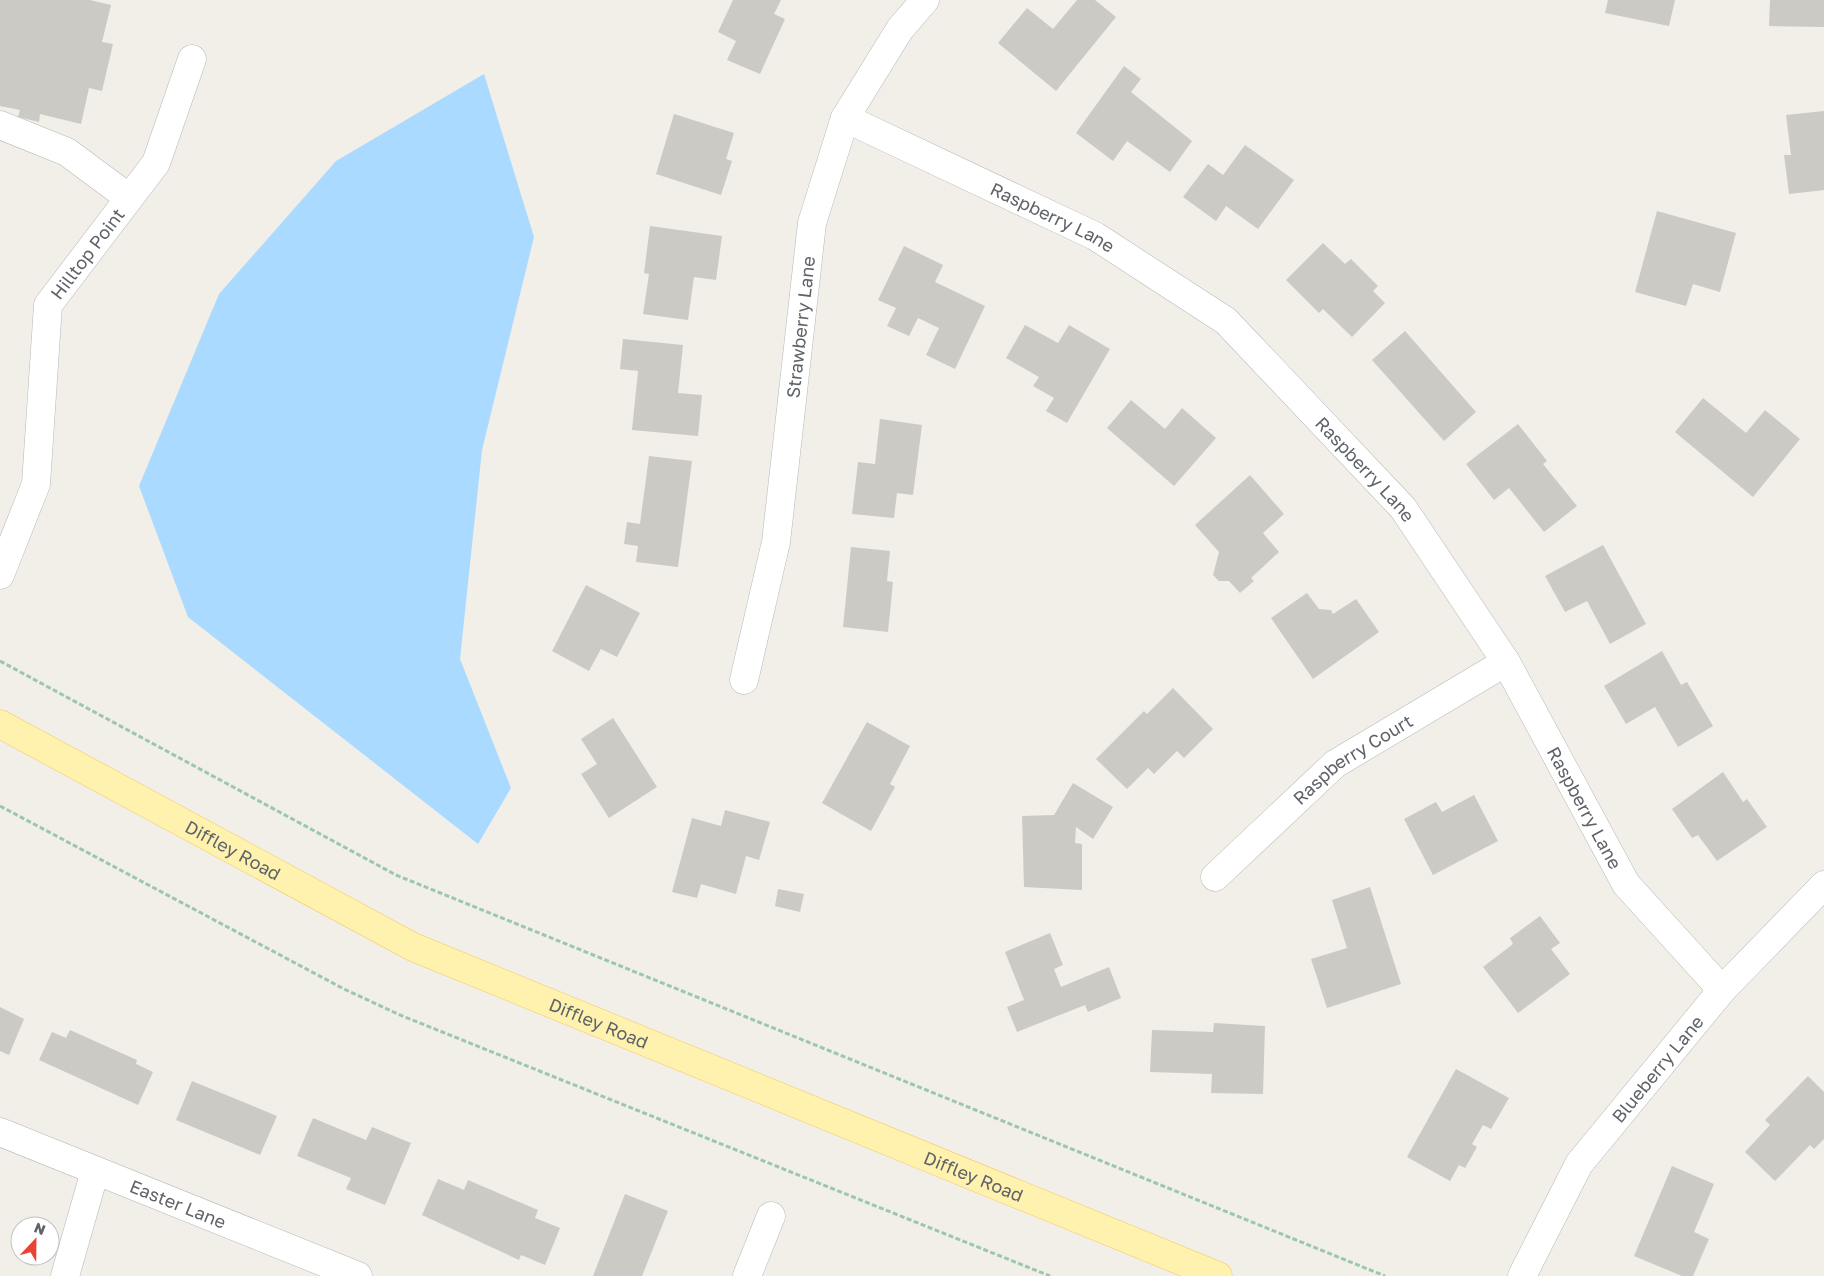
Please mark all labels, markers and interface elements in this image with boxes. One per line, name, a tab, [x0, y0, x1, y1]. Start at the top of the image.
street label: Raspberry Lane	[987, 177, 1119, 257]
street label: Hilltop Point	[46, 204, 129, 303]
street label: Strawberry Lane	[781, 255, 819, 399]
street label: Raspberry Lane	[1311, 412, 1420, 526]
street label: Raspberry Court	[1288, 709, 1416, 809]
street label: Raspberry Lane	[1543, 743, 1627, 873]
street label: Diffley Road	[182, 815, 285, 885]
street label: Diffley Road	[546, 993, 652, 1053]
street label: Blueberry Lane	[1607, 1011, 1708, 1127]
street label: Diffley Road	[921, 1146, 1026, 1206]
street label: Easter Lane	[127, 1174, 229, 1233]
north arrow	[10, 1216, 60, 1266]
text: N	[32, 1219, 48, 1238]

